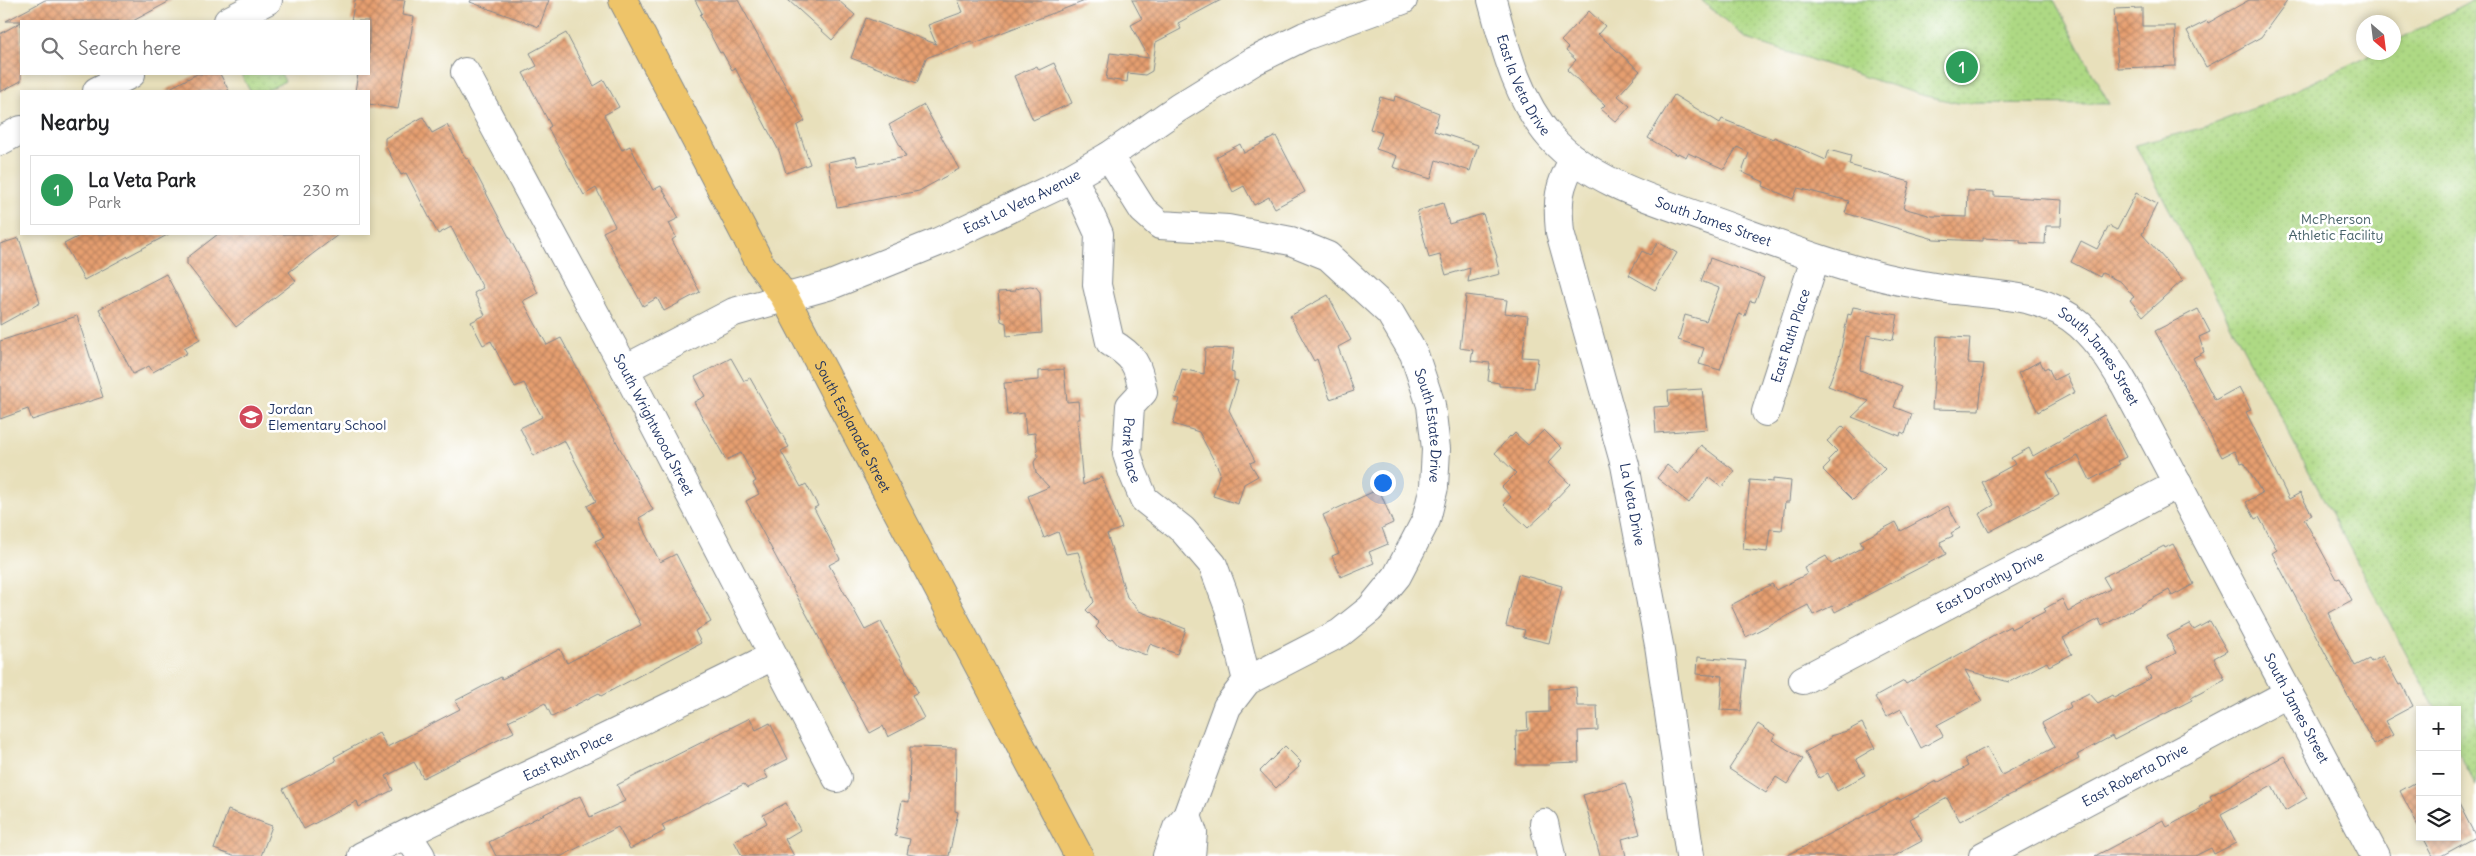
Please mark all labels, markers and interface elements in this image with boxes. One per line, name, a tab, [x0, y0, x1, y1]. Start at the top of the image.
north arrow	[2356, 15, 2401, 60]
search box	[20, 20, 370, 75]
street label: East la Veta Drive	[1493, 32, 1554, 139]
icon: search	[38, 34, 66, 62]
text: Search here	[78, 36, 181, 60]
pin: 1	[1946, 48, 1978, 86]
text: Nearby	[40, 109, 110, 136]
street label: East La Veta Avenue	[960, 165, 1084, 238]
text: La Veta Park	[88, 168, 196, 192]
text: 1	[54, 180, 60, 200]
text: 230 m	[303, 180, 349, 200]
text: Park	[88, 192, 121, 212]
street label: South James Street	[1653, 193, 1774, 251]
park label: McPherson Athletic Facility	[2288, 210, 2384, 244]
street label: East Ruth Place	[1767, 287, 1814, 385]
street label: South James Street	[2055, 303, 2143, 409]
street label: South Wrightwood Street	[609, 351, 698, 499]
street label: South Esplanade Street	[811, 358, 895, 496]
street label: South Estate Drive	[1410, 366, 1445, 483]
place label: Jordan Elementary School	[268, 400, 386, 434]
school or university icon: Jordan Elementary School	[238, 404, 264, 430]
street label: Park Place	[1117, 417, 1145, 486]
street label: La Veta Drive	[1616, 461, 1649, 547]
your location	[1370, 470, 1396, 496]
street label: East Dorothy Drive	[1933, 547, 2047, 618]
street label: South James Street	[2260, 650, 2333, 767]
map controls	[2416, 706, 2461, 841]
button: +	[2416, 706, 2461, 751]
street label: East Ruth Place	[520, 727, 616, 785]
street label: East Roberta Drive	[2079, 740, 2191, 811]
button: −	[2416, 751, 2461, 796]
button: layers	[2416, 796, 2461, 841]

